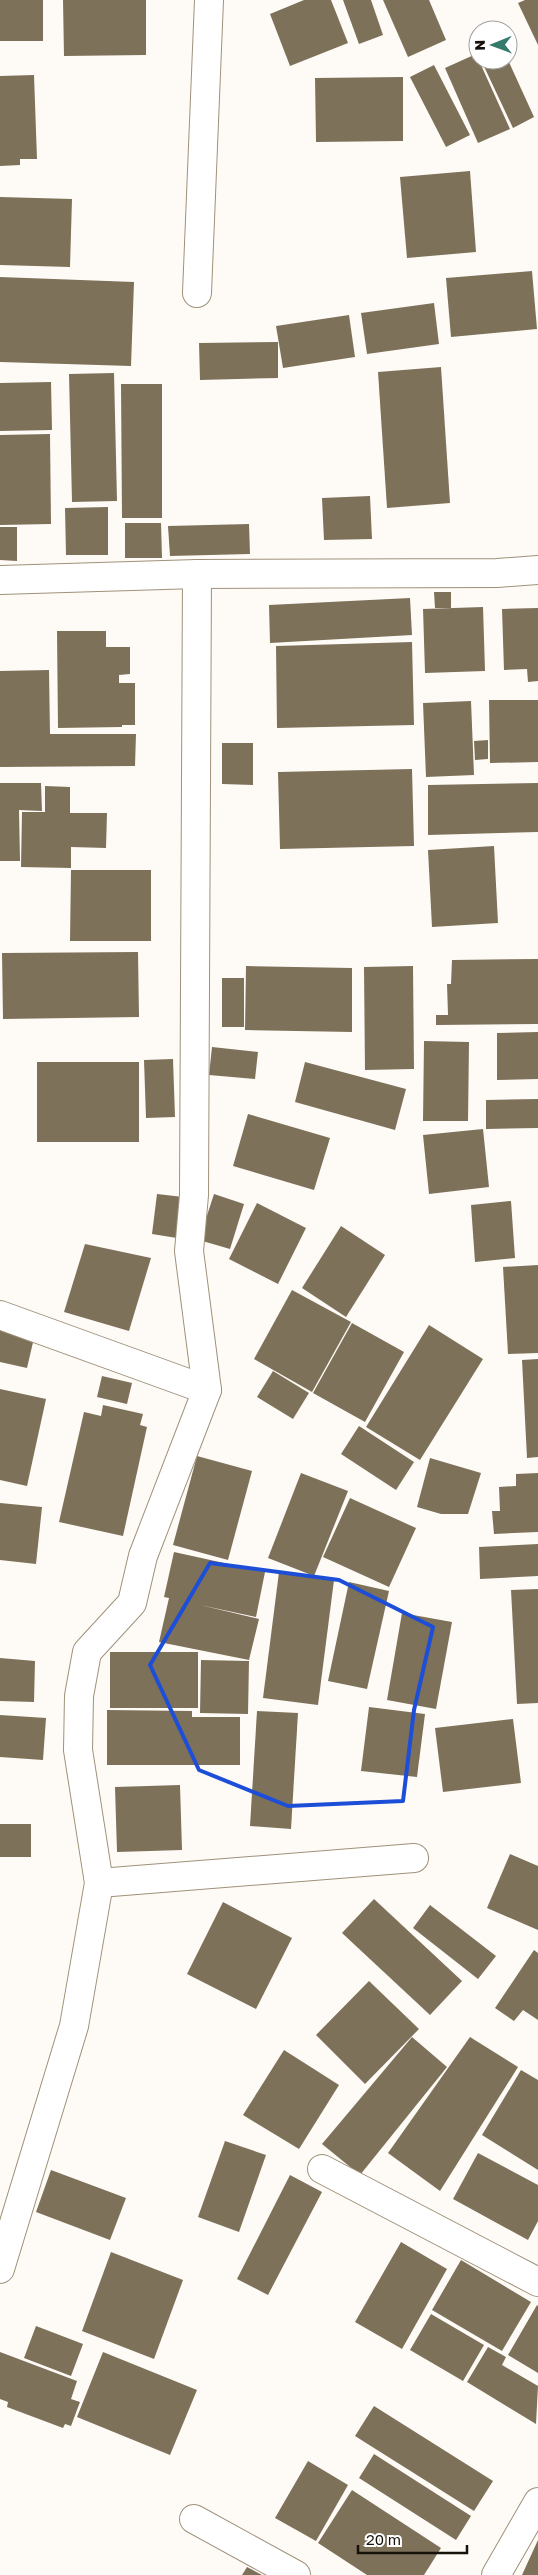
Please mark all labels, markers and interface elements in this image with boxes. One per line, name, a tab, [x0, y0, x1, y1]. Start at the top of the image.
north arrow	[468, 20, 518, 70]
text: N	[471, 40, 488, 51]
scale bar	[358, 2522, 467, 2554]
text: 20 m	[366, 2530, 401, 2548]

